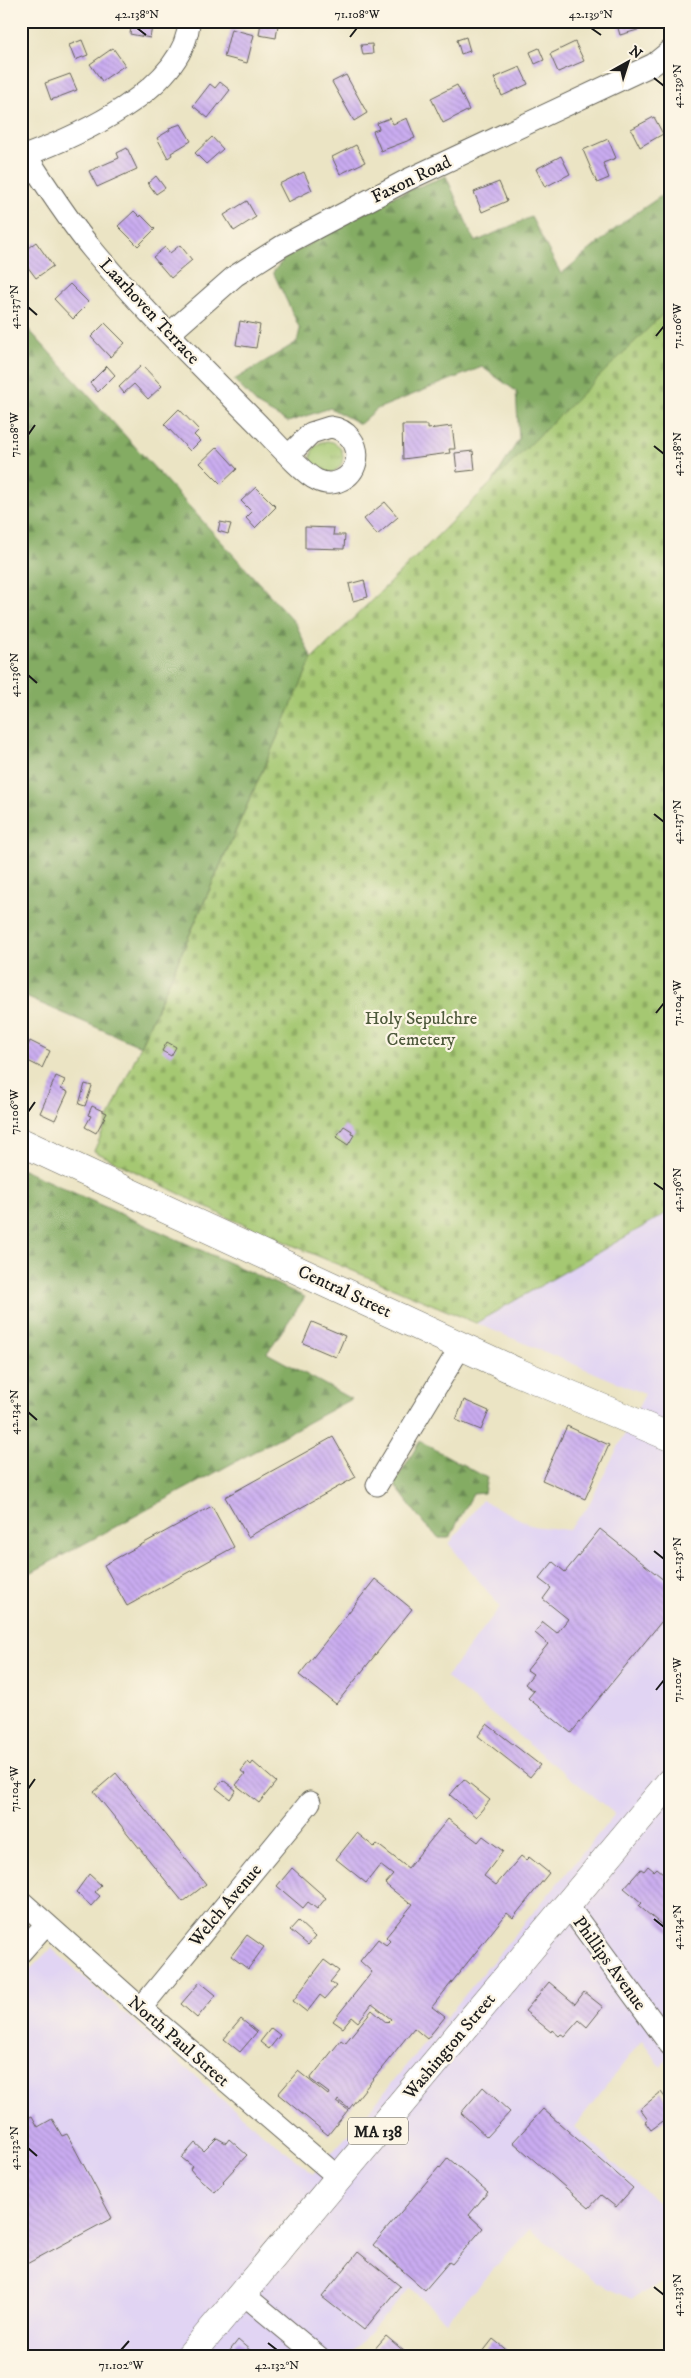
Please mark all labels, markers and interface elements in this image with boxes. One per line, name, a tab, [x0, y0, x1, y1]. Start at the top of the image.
text: 42.138°N	[115, 7, 159, 22]
text: 71.108°W	[334, 7, 381, 22]
text: 42.139°N	[569, 7, 613, 22]
north arrow	[604, 38, 654, 88]
text: N	[625, 42, 646, 64]
text: 42.139°N	[670, 64, 685, 108]
street label: Faxon Road	[368, 151, 455, 209]
street label: Laarhoven Terrace	[94, 254, 204, 369]
text: 42.137°N	[7, 284, 22, 329]
text: 71.106°W	[670, 302, 685, 349]
text: 71.108°W	[7, 411, 22, 458]
text: 42.138°N	[670, 432, 685, 476]
text: 42.136°N	[7, 653, 22, 697]
text: 42.137°N	[670, 799, 685, 844]
text: 71.104°W	[670, 979, 685, 1026]
park label: Holy Sepulchre Cemetery	[365, 1008, 477, 1051]
text: 71.106°W	[7, 1088, 22, 1135]
text: 42.136°N	[670, 1168, 685, 1212]
street label: Central Street	[294, 1261, 395, 1323]
text: 42.134°N	[7, 1389, 22, 1435]
text: 42.135°N	[670, 1537, 685, 1581]
text: 71.102°W	[670, 1656, 685, 1703]
text: 71.104°W	[7, 1765, 22, 1812]
street label: Welch Avenue	[184, 1860, 267, 1952]
text: 42.134°N	[670, 1904, 685, 1950]
street label: Phillips Avenue	[568, 1912, 651, 2015]
street label: Washington Street	[398, 1989, 501, 2105]
street label: North Paul Street	[123, 1992, 234, 2092]
road number: MA 138	[348, 2118, 408, 2144]
text: 42.132°N	[7, 2126, 22, 2170]
text: 42.133°N	[670, 2273, 685, 2316]
text: 71.102°W	[98, 2358, 145, 2373]
text: 42.132°N	[255, 2358, 299, 2373]

